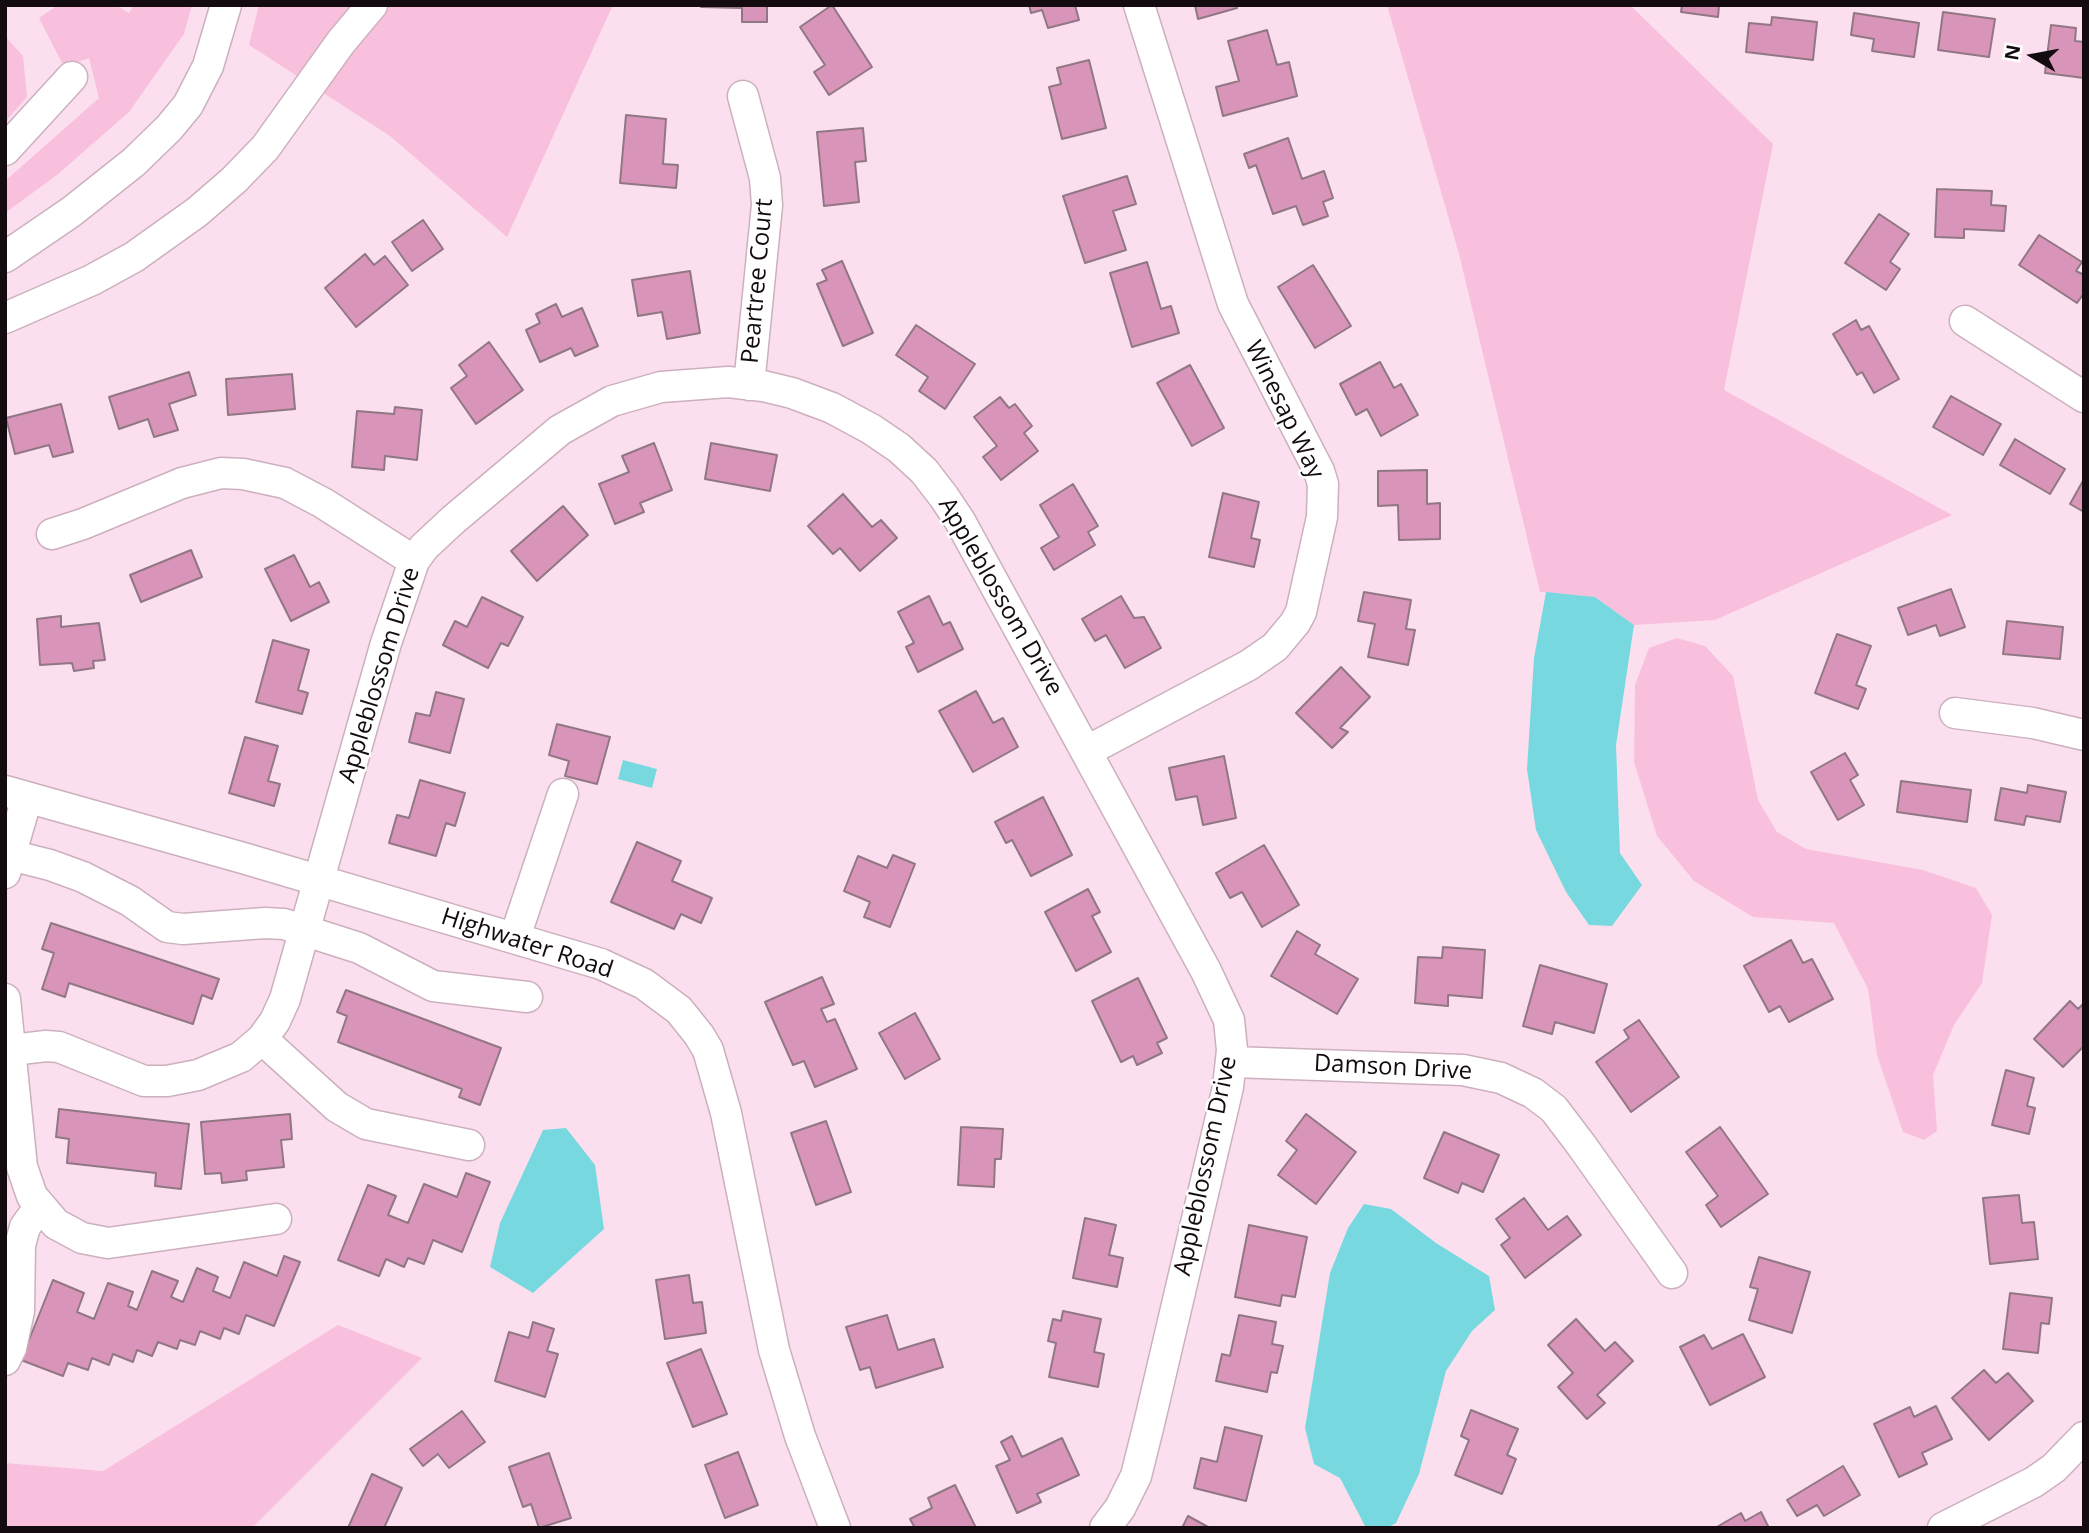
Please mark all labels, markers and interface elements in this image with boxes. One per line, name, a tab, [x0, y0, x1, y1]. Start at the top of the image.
north arrow	[1998, 21, 2068, 91]
text: N	[1998, 42, 2026, 62]
street label: Peartree Court	[736, 197, 780, 365]
street label: Winesap Way	[1238, 336, 1330, 484]
street label: Appleblossom Drive	[932, 493, 1068, 701]
street label: Appleblossom Drive	[334, 564, 426, 786]
street label: Highwater Road	[438, 903, 616, 985]
street label: Damson Drive	[1313, 1049, 1473, 1087]
street label: Appleblossom Drive	[1169, 1054, 1243, 1278]

